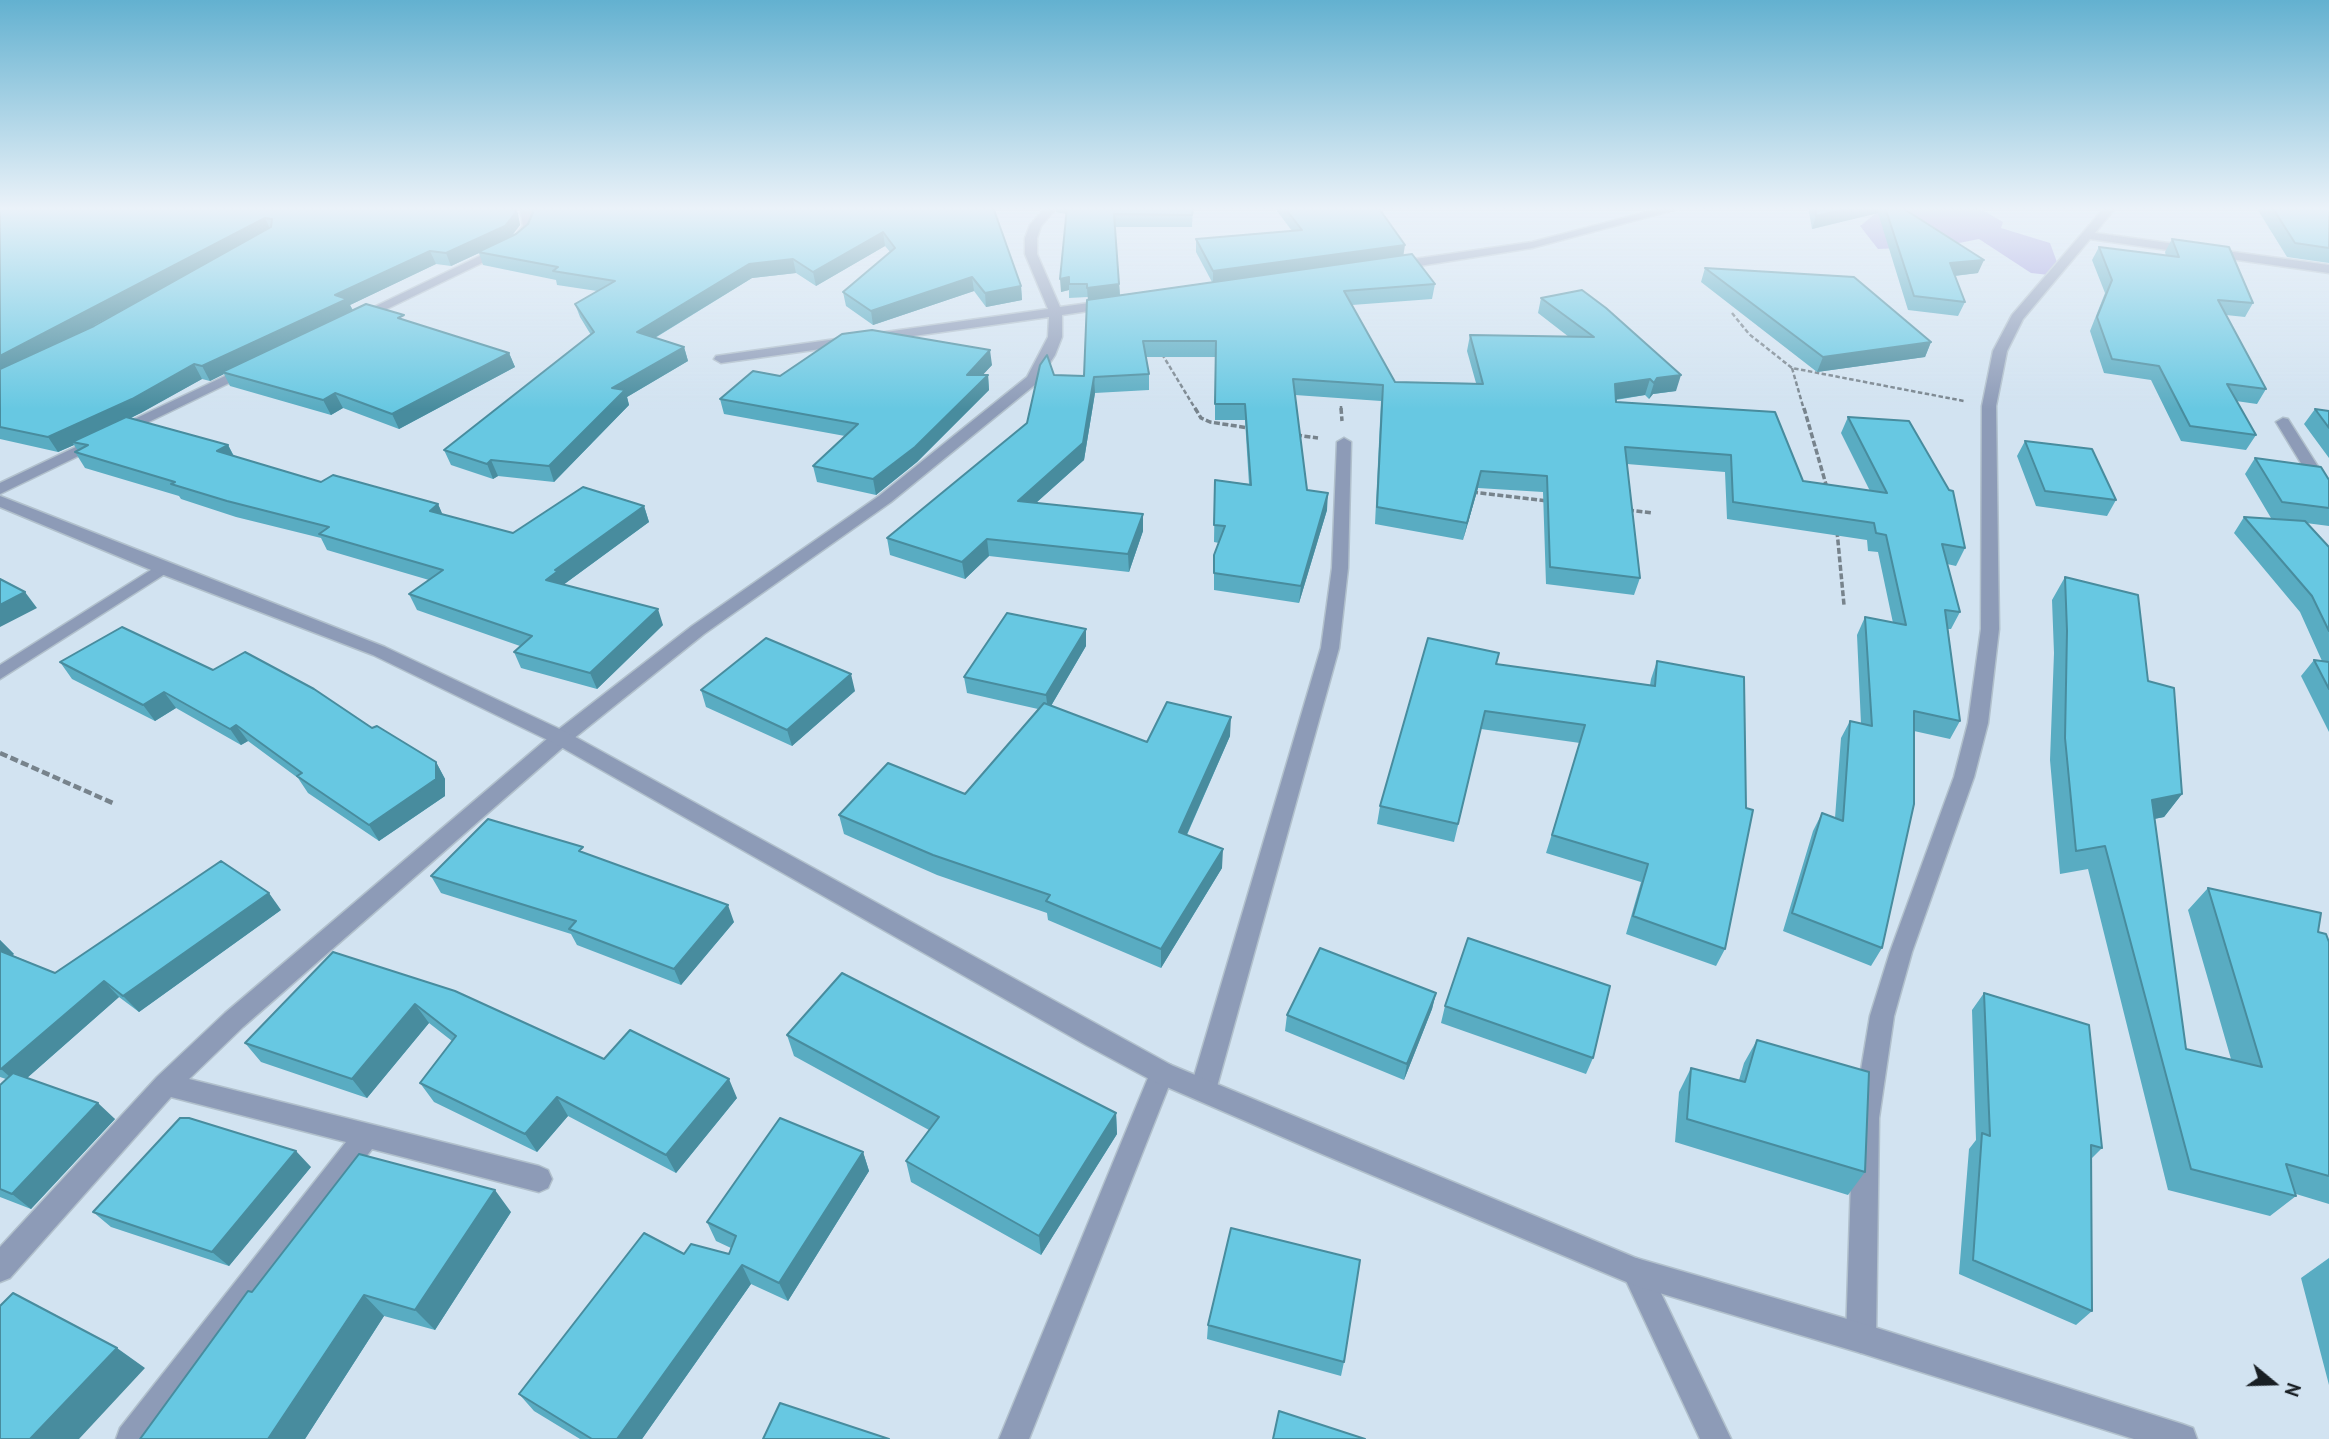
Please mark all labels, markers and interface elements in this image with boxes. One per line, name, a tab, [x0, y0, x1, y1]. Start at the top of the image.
north arrow	[2238, 1348, 2308, 1418]
text: N	[2279, 1380, 2306, 1400]

